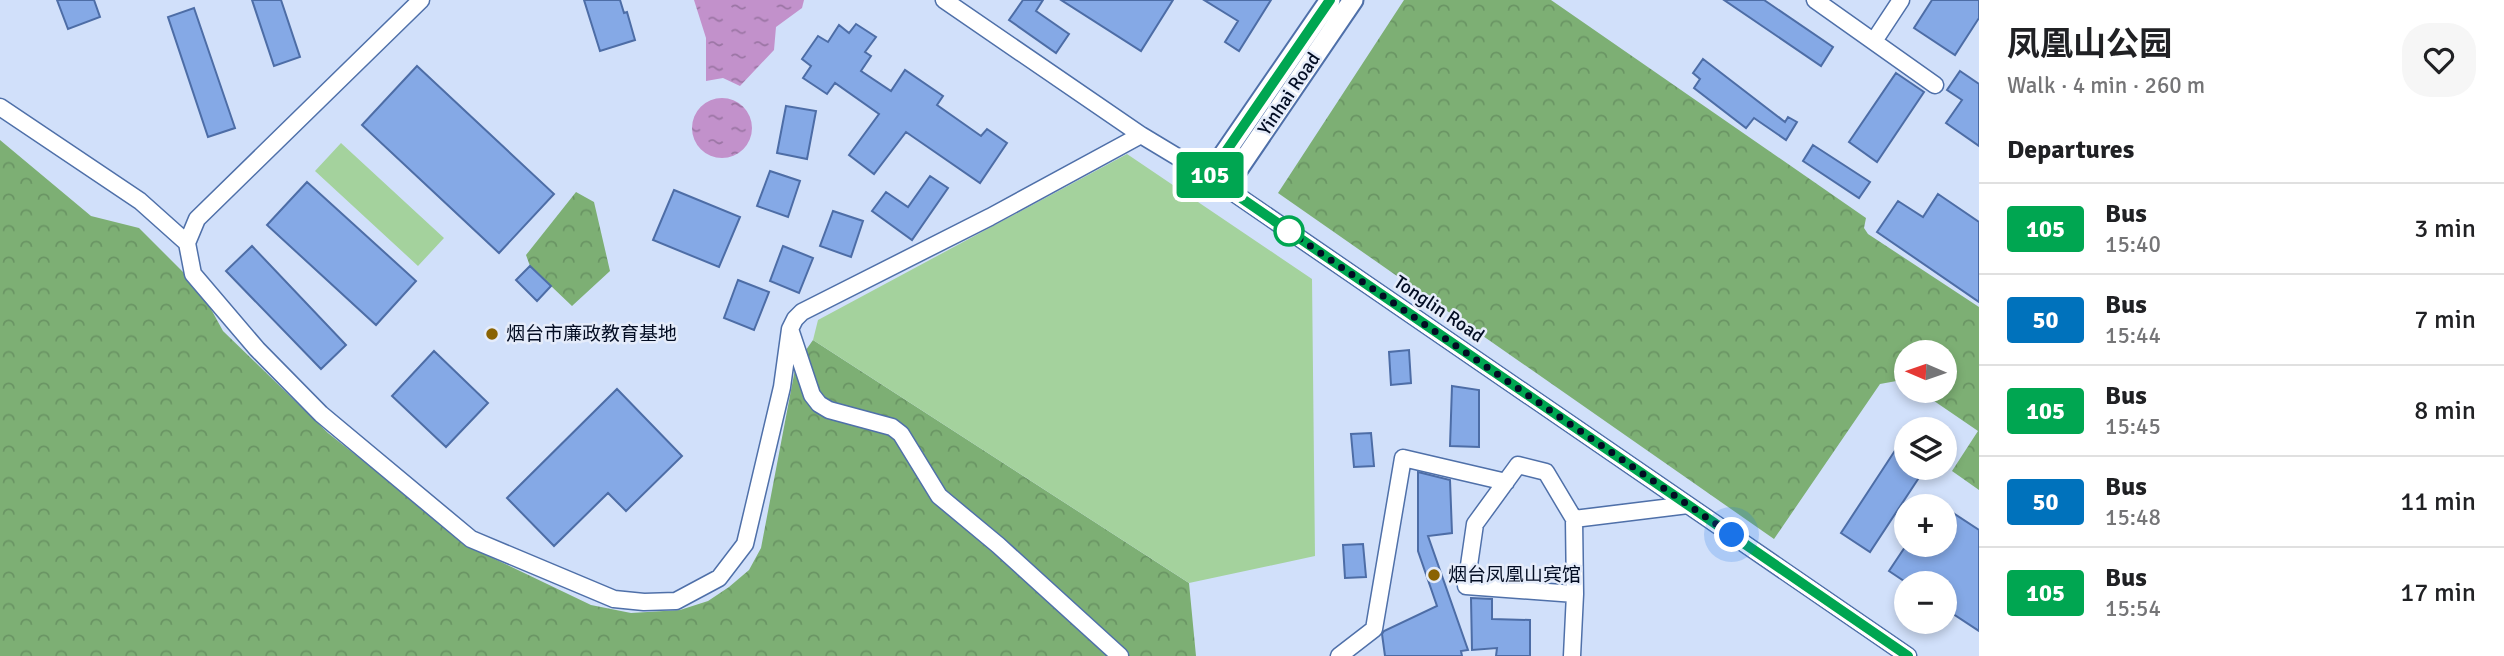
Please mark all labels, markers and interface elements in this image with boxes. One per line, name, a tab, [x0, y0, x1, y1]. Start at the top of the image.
button: heart	[2402, 23, 2476, 97]
text: 凤凰山公园	[2007, 24, 2172, 65]
street label: Yinhai Road	[1252, 48, 1326, 140]
text: Walk · 4 min · 260 m	[2007, 71, 2205, 100]
text: Departures	[2007, 134, 2134, 166]
line badge: 105	[1170, 152, 1250, 198]
text: 105	[1191, 160, 1229, 190]
text: Bus	[2105, 198, 2147, 230]
text: 3 min	[2414, 213, 2476, 245]
text: 105	[2026, 214, 2065, 244]
unlabelled marker	[1274, 216, 1304, 246]
text: 15:40	[2105, 230, 2161, 259]
street label: Tonglin Road	[1389, 270, 1489, 348]
text: Bus	[2105, 289, 2147, 321]
text: 7 min	[2414, 304, 2476, 336]
text: 50	[2033, 305, 2058, 335]
text: 15:44	[2105, 321, 2161, 350]
place label: 烟台市廉政教育基地	[506, 322, 677, 346]
marker: 烟台市廉政教育基地	[484, 326, 500, 342]
north arrow	[1894, 340, 1956, 402]
map controls	[1894, 340, 1957, 634]
text: Bus	[2105, 380, 2147, 412]
text: 8 min	[2414, 395, 2476, 427]
text: 105	[2026, 396, 2065, 426]
text: 15:45	[2105, 412, 2161, 441]
button: layers	[1894, 417, 1957, 480]
text: Bus	[2105, 471, 2147, 503]
text: 11 min	[2400, 486, 2476, 518]
text: 50	[2033, 487, 2058, 517]
button: +	[1894, 494, 1957, 557]
text: 15:48	[2105, 503, 2161, 532]
your location	[1714, 517, 1749, 552]
text: Bus	[2105, 562, 2147, 594]
place label: 烟台凤凰山宾馆	[1448, 563, 1581, 587]
marker: 烟台凤凰山宾馆	[1426, 567, 1442, 583]
button: −	[1894, 571, 1957, 634]
text: 17 min	[2400, 577, 2476, 609]
text: 105	[2026, 578, 2065, 608]
text: 15:54	[2105, 594, 2161, 623]

